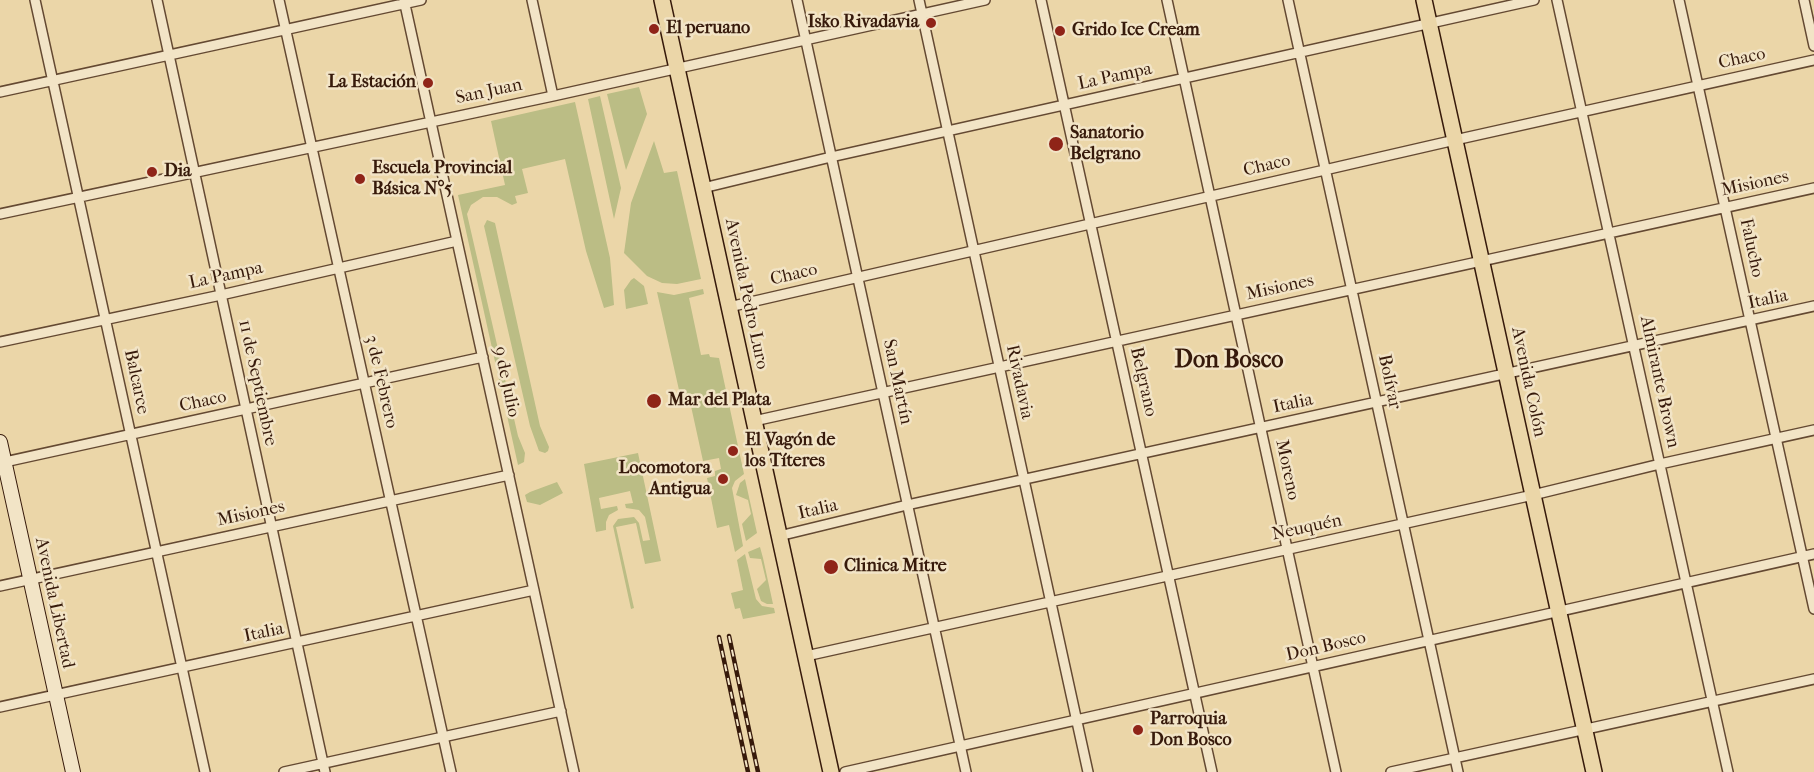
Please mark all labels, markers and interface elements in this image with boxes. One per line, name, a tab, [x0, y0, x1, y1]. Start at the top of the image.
place label: Isko Rivadavia	[808, 12, 919, 34]
marker: Isko Rivadavia	[924, 16, 938, 30]
place label: El peruano	[666, 18, 750, 40]
place label: Grido Ice Cream	[1072, 20, 1200, 42]
marker: El peruano	[647, 22, 661, 36]
marker: Grido Ice Cream	[1053, 24, 1067, 38]
street label: Chaco	[1716, 43, 1768, 75]
street label: La Pampa	[1076, 59, 1154, 95]
place label: La Estación	[328, 72, 416, 94]
street label: San Juan	[454, 74, 524, 110]
marker: La Estación	[421, 76, 435, 90]
place label: Sanatorio Belgrano	[1070, 123, 1144, 166]
marker: Sanatorio Belgrano	[1047, 135, 1065, 153]
street label: Chaco	[1241, 150, 1293, 182]
place label: Escuela Provincial Básica N°5	[372, 158, 512, 201]
place label: Dia	[164, 161, 191, 183]
marker: Dia	[145, 165, 159, 179]
street label: Misiones	[1719, 166, 1791, 202]
marker: Escuela Provincial Básica N°5	[353, 172, 367, 186]
street label: Falucho	[1734, 216, 1768, 280]
street label: Avenida Pedro Luro	[719, 217, 773, 371]
street label: La Pampa	[187, 258, 265, 294]
street label: Chaco	[768, 259, 820, 291]
street label: Misiones	[1244, 270, 1316, 306]
street label: Italia	[1746, 285, 1790, 315]
street label: Almirante Brown	[1634, 314, 1684, 450]
street label: 11 de Septiembre	[233, 318, 281, 448]
street label: Avenida Colón	[1506, 325, 1550, 439]
street label: 3 de Febrero	[360, 333, 402, 431]
street label: San Martín	[877, 337, 917, 427]
street label: Rivadavia	[1001, 343, 1037, 421]
street label: 9 de Julio	[488, 345, 524, 419]
street label: Belgrano	[1125, 345, 1161, 419]
district label: Don Bosco	[1175, 347, 1283, 375]
street label: Balcarce	[119, 348, 153, 416]
street label: Bolívar	[1373, 353, 1405, 411]
street label: Chaco	[177, 386, 229, 418]
street label: Italia	[1271, 389, 1315, 419]
place label: Mar del Plata	[668, 390, 771, 412]
marker: Mar del Plata	[645, 392, 663, 410]
place label: El Vagón de los Títeres	[745, 430, 835, 472]
street label: Moreno	[1270, 438, 1304, 502]
marker: El Vagón de los Títeres	[726, 444, 740, 458]
place label: Locomotora Antigua	[619, 458, 711, 500]
marker: Locomotora Antigua	[716, 472, 730, 486]
street label: Italia	[796, 495, 840, 525]
street label: Misiones	[215, 496, 287, 532]
street label: Neuquén	[1270, 510, 1344, 546]
street label: Avenida Libertad	[30, 536, 78, 670]
place label: Clinica Mitre	[844, 556, 947, 578]
marker: Clinica Mitre	[822, 558, 840, 576]
street label: Italia	[242, 618, 286, 648]
street label: Don Bosco	[1284, 627, 1368, 667]
place label: Parroquia Don Bosco	[1150, 709, 1232, 752]
marker: Parroquia Don Bosco	[1131, 723, 1145, 737]

